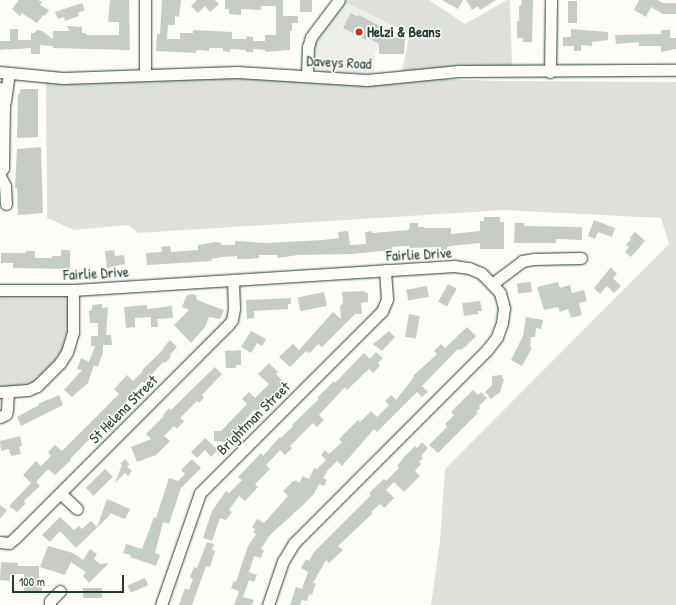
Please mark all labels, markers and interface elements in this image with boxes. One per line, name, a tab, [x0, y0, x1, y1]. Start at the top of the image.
place label: Helzi & Beans	[367, 23, 441, 41]
marker: Helzi & Beans	[354, 27, 364, 37]
street label: Daveys Road	[306, 51, 372, 73]
street label: Fairlie Drive	[386, 243, 452, 265]
street label: Fairlie Drive	[63, 262, 129, 284]
street label: St Helena Street	[85, 371, 161, 447]
street label: Brightman Street	[213, 378, 293, 458]
scale bar	[14, 567, 126, 593]
text: 100 m	[19, 573, 45, 590]

